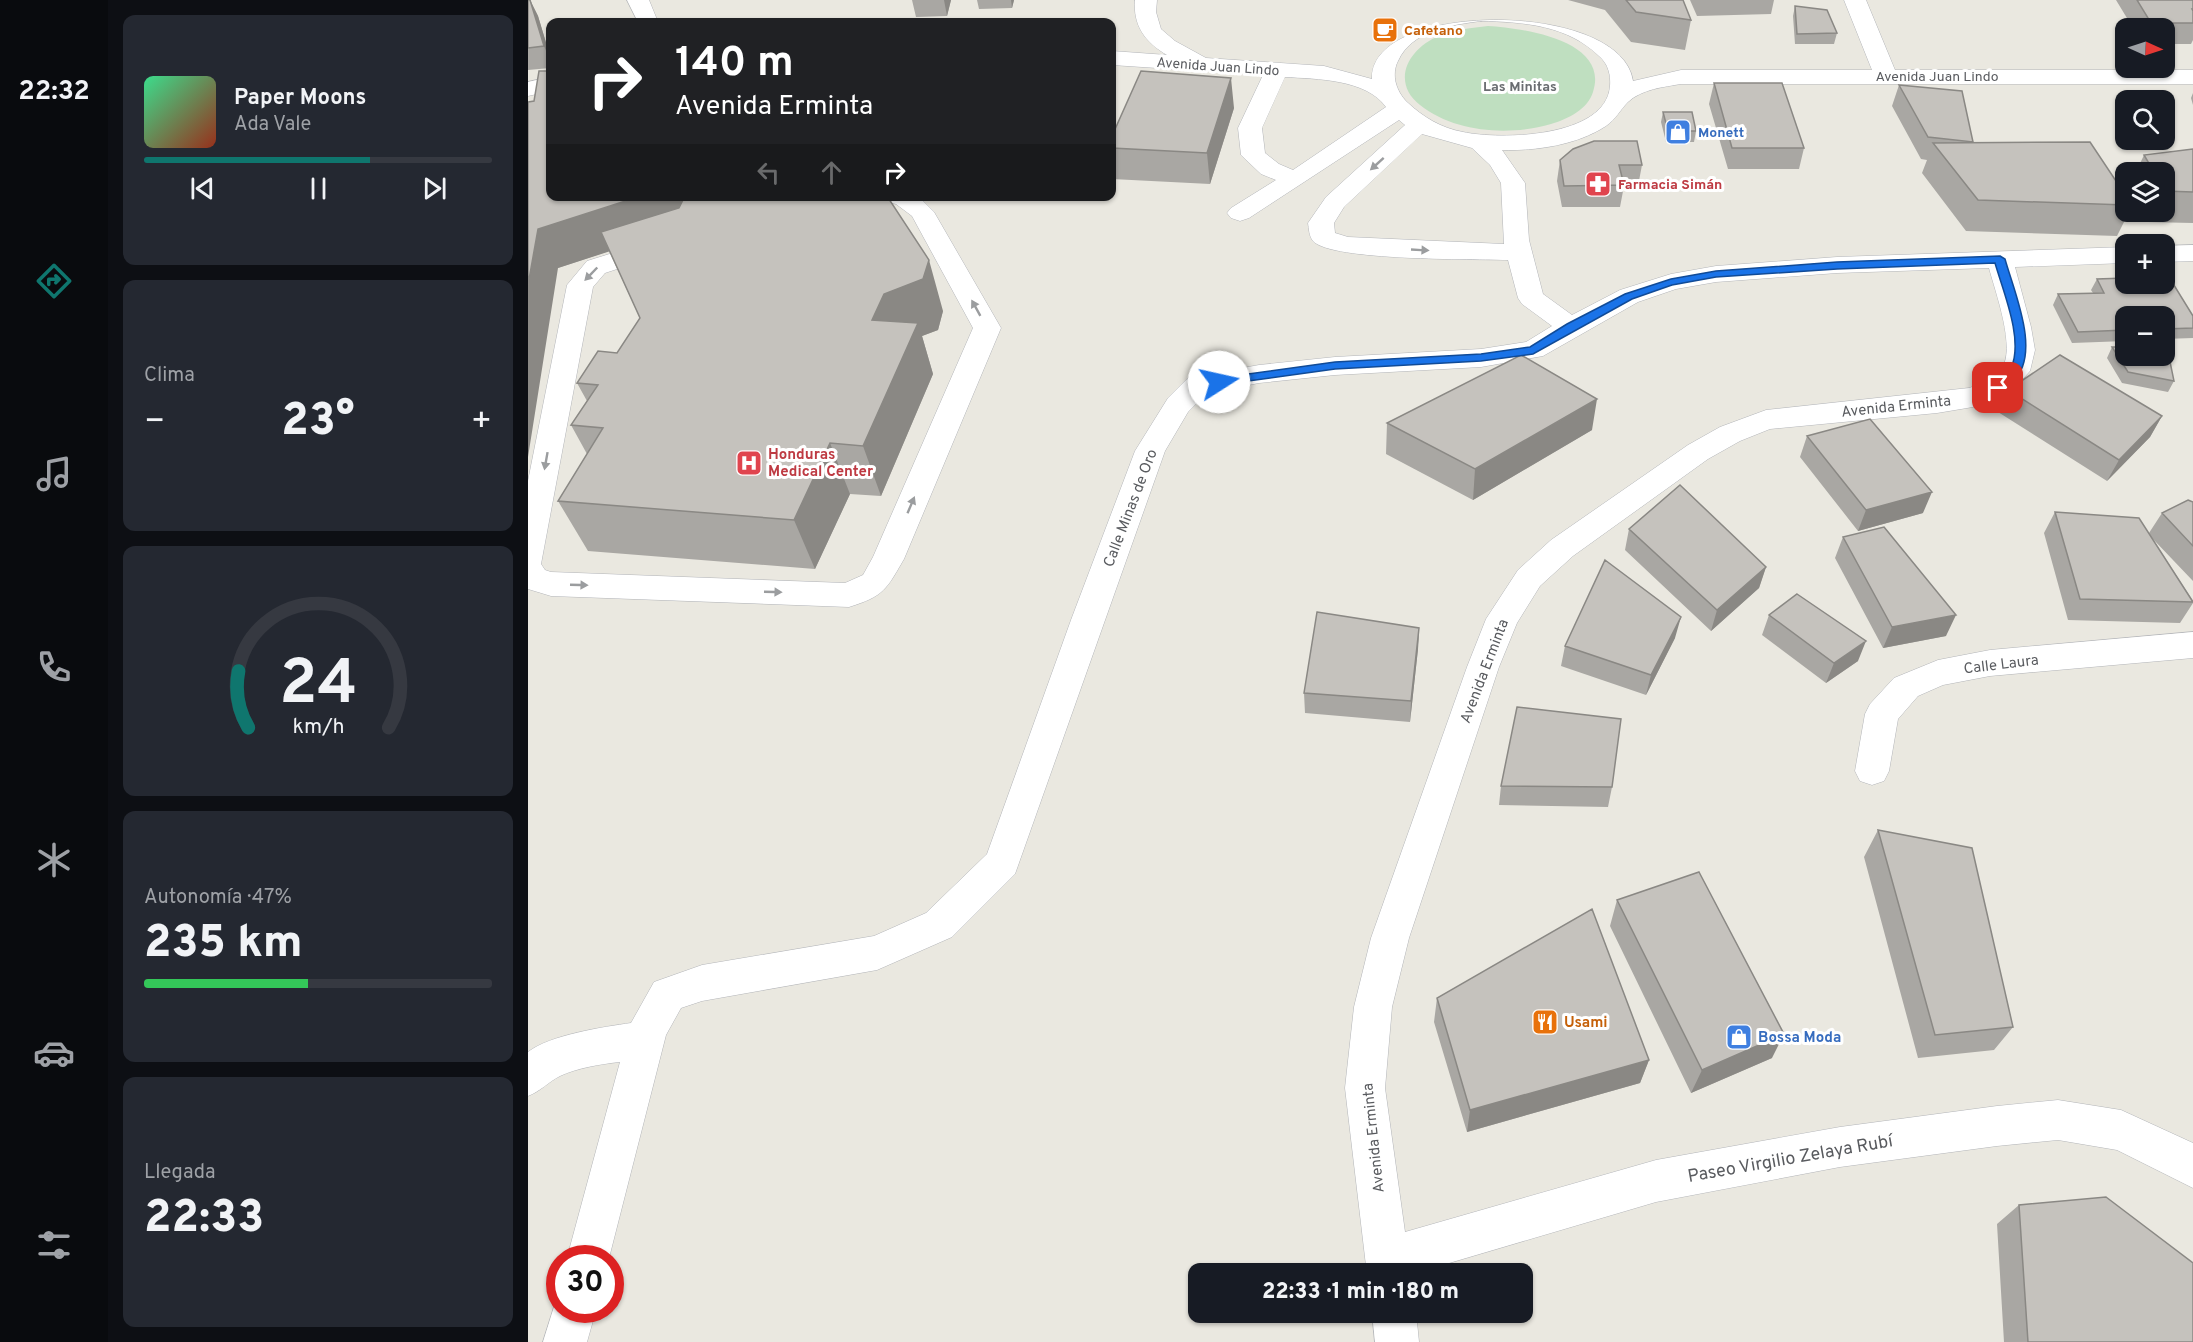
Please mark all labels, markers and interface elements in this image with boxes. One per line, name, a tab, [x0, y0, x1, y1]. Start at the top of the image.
cafe icon: Cafetano	[1370, 15, 1400, 45]
north arrow	[2115, 18, 2175, 78]
map controls	[2115, 18, 2175, 366]
place label: Cafetano	[1404, 23, 1463, 40]
text: 140 m	[675, 38, 794, 91]
icon: right	[576, 42, 654, 120]
street label: Avenida Juan Lindo	[1156, 55, 1280, 80]
street label: Avenida Juan Lindo	[1875, 69, 1999, 86]
text: 22:32	[18, 75, 90, 109]
district label: Las Minitas	[1483, 79, 1557, 96]
text: Paper Moons	[234, 85, 366, 112]
text: Avenida Erminta	[675, 90, 873, 124]
button: search	[2115, 90, 2175, 150]
text: Ada Vale	[234, 112, 311, 138]
shop icon: Monett	[1663, 117, 1693, 147]
place label: Monett	[1698, 125, 1744, 142]
icon: left	[752, 156, 785, 189]
icon: ahead	[815, 156, 848, 189]
icon: right	[878, 156, 911, 189]
one-way arrow	[1370, 157, 1385, 171]
button: layers	[2115, 162, 2175, 222]
pharmacy icon: Farmacia Simán	[1583, 169, 1613, 199]
icon: previous	[186, 172, 219, 205]
icon: pause	[302, 172, 335, 205]
icon: next	[418, 172, 451, 205]
place label: Farmacia Simán	[1618, 177, 1722, 194]
button: +	[2115, 234, 2175, 294]
one-way arrow	[1410, 245, 1429, 254]
icon: directions	[33, 260, 75, 302]
one-way arrow	[584, 266, 598, 280]
one-way arrow	[971, 299, 981, 316]
button: −	[2115, 306, 2175, 366]
position arrow	[1187, 350, 1251, 414]
pin	[1972, 362, 2023, 413]
text: Clima	[144, 363, 195, 389]
icon: arrive	[1981, 371, 2014, 404]
street label: Avenida Erminta	[1840, 392, 1952, 423]
text: 23°	[281, 394, 355, 451]
text: −	[144, 402, 165, 444]
text: +	[471, 402, 492, 444]
place label: Honduras Medical Center	[768, 446, 874, 482]
street label: Calle Minas de Oro	[1100, 447, 1163, 570]
hospital icon: Honduras Medical Center	[734, 448, 764, 478]
one-way arrow	[541, 452, 550, 471]
icon: music	[33, 453, 75, 495]
one-way arrow	[906, 496, 916, 514]
one-way arrow	[569, 580, 588, 590]
one-way arrow	[764, 588, 783, 597]
street label: Avenida Erminta	[1457, 617, 1514, 726]
icon: phone	[33, 646, 75, 688]
text: 24	[279, 647, 357, 726]
street label: Calle Laura	[1963, 651, 2040, 680]
text: km/h	[292, 714, 344, 741]
icon: climate	[33, 839, 75, 881]
text: Autonomía · 47%	[144, 885, 292, 911]
text: 235 km	[144, 916, 303, 973]
restaurant icon: Usami	[1530, 1007, 1560, 1037]
place label: Usami	[1564, 1014, 1608, 1033]
shop icon: Bossa Moda	[1724, 1022, 1754, 1052]
place label: Bossa Moda	[1758, 1029, 1841, 1048]
icon: car	[33, 1032, 75, 1074]
street label: Avenida Erminta	[1359, 1082, 1390, 1194]
street label: Paseo Virgilio Zelaya Rubí	[1686, 1130, 1896, 1189]
text: Llegada	[144, 1160, 216, 1186]
text: 22:33	[144, 1191, 264, 1248]
icon: filters	[33, 1224, 75, 1266]
speed limit sign: 30	[546, 1245, 624, 1323]
text: 22:33 · 1 min · 180 m	[1262, 1279, 1459, 1306]

